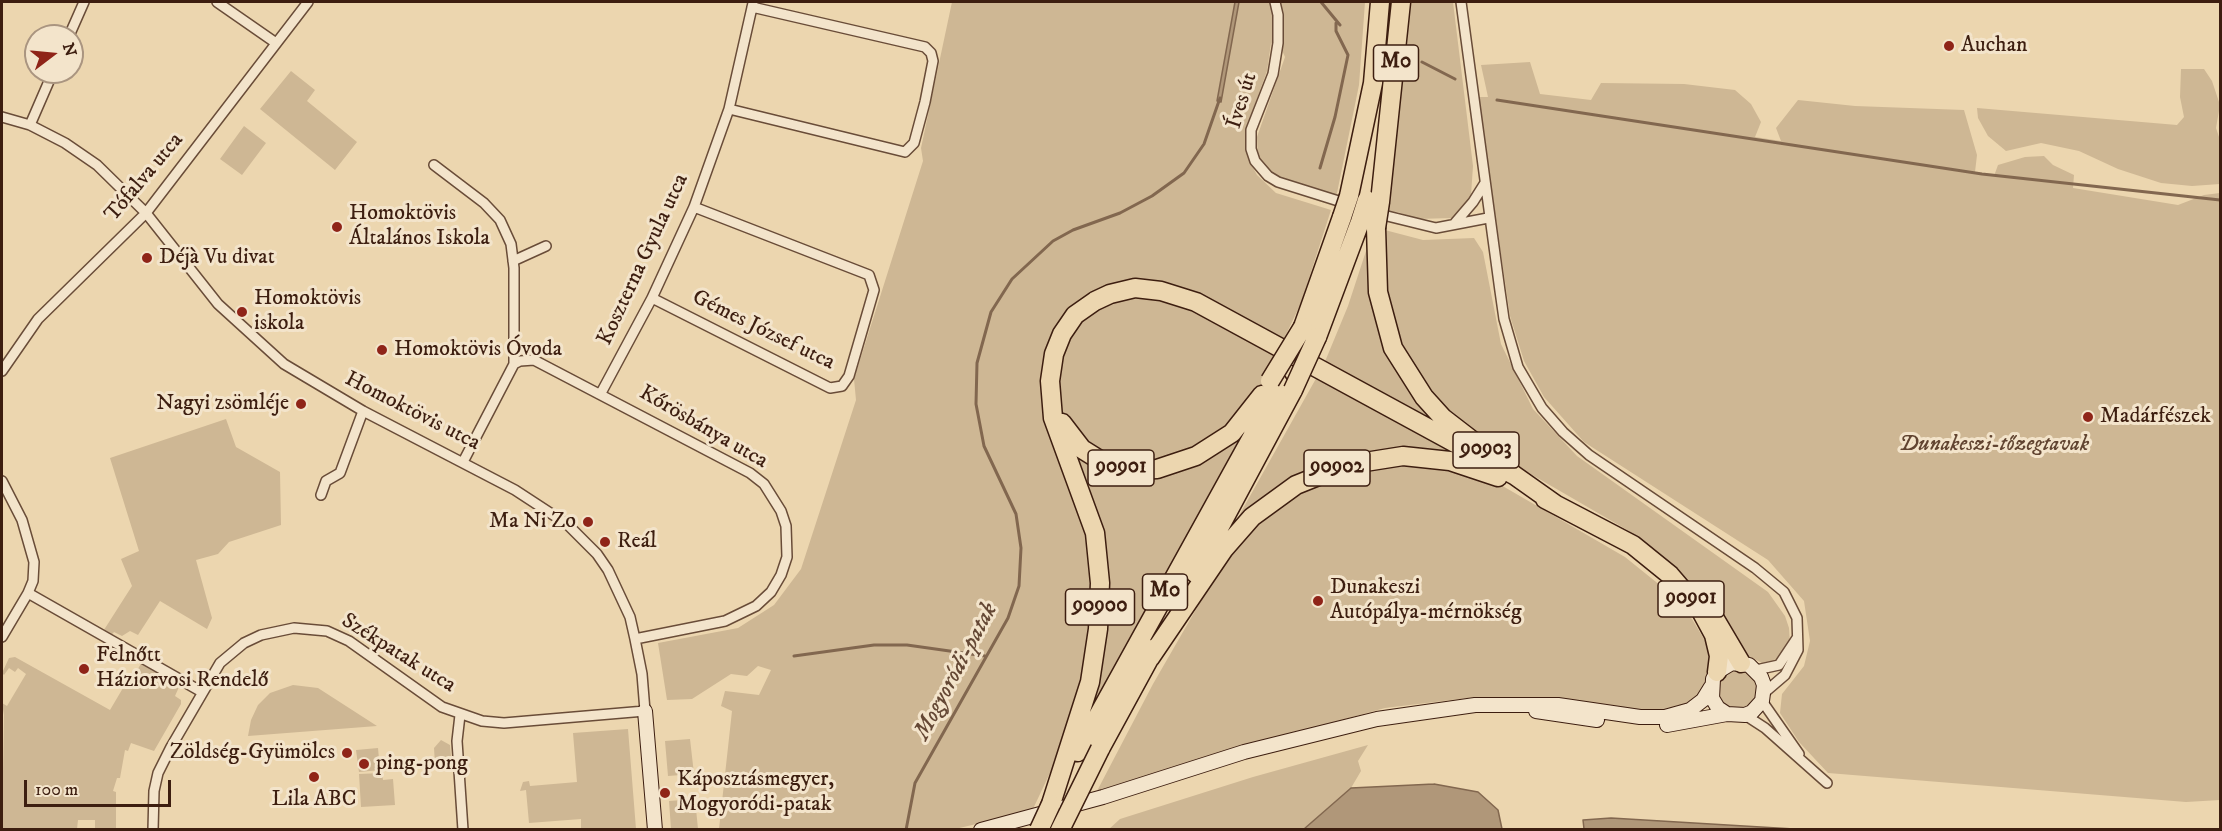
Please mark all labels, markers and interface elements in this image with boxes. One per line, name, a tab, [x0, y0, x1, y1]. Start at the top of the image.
north arrow	[24, 24, 84, 84]
place label: Auchan	[1961, 33, 2027, 59]
marker: Auchan	[1942, 39, 1956, 53]
text: N	[58, 41, 81, 59]
road number: M0	[1374, 45, 1418, 81]
street label: Íves út	[1222, 70, 1264, 132]
street label: Tófalva utca	[100, 128, 190, 228]
street label: Koszterna Gyula utca	[593, 170, 695, 350]
place label: Homoktövis Általános Iskola	[349, 201, 490, 252]
marker: Homoktövis Általános Iskola	[330, 220, 344, 234]
place label: Déjà Vu divat	[159, 245, 275, 271]
marker: Déjà Vu divat	[140, 251, 154, 265]
street label: Gémes József utca	[687, 285, 839, 377]
place label: Homoktövis iskola	[254, 286, 361, 338]
marker: Homoktövis iskola	[235, 305, 249, 319]
place label: Homoktövis Óvoda	[394, 337, 562, 363]
marker: Homoktövis Óvoda	[375, 343, 389, 357]
street label: Homoktövis utca	[340, 367, 484, 457]
street label: Kőrösbánya utca	[634, 381, 772, 475]
place label: Nagyi zsömléje	[156, 391, 289, 417]
marker: Nagyi zsömléje	[294, 397, 308, 411]
place label: Madárfészek	[2100, 404, 2211, 430]
marker: Madárfészek	[2081, 410, 2095, 424]
road number: 90903	[1453, 432, 1519, 468]
park label: Dunakeszi-tőzegtavak	[1899, 432, 2089, 458]
road number: 90901	[1088, 450, 1154, 486]
road number: 90902	[1304, 450, 1370, 486]
place label: Ma Ni Zo	[489, 509, 576, 535]
marker: Ma Ni Zo	[581, 515, 595, 529]
place label: Reál	[617, 529, 657, 555]
marker: Reál	[598, 535, 612, 549]
road number: M0	[1142, 574, 1188, 610]
place label: Dunakeszi Autópálya-mérnökség	[1330, 575, 1522, 626]
road number: 90901	[1658, 581, 1724, 617]
road number: 90900	[1066, 589, 1134, 625]
marker: Dunakeszi Autópálya-mérnökség	[1311, 594, 1325, 608]
water label: Mogyoródi-patak	[909, 598, 1005, 746]
street label: Székpatak utca	[336, 608, 460, 700]
place label: Felnőtt Háziorvosi Rendelő	[96, 643, 269, 694]
marker: Felnőtt Háziorvosi Rendelő	[77, 662, 91, 676]
place label: Zöldség-Gyümölcs	[170, 740, 335, 766]
marker: Zöldség-Gyümölcs	[340, 746, 354, 760]
place label: ping-pong	[376, 751, 468, 777]
marker: ping-pong	[357, 757, 371, 771]
place label: Káposztásmegyer, Mogyoródi-patak	[677, 767, 834, 818]
scale bar	[27, 768, 174, 806]
marker: Lila ABC	[307, 770, 321, 784]
text: 100 m	[35, 779, 78, 801]
marker: Káposztásmegyer, Mogyoródi-patak	[658, 786, 672, 800]
place label: Lila ABC	[272, 787, 356, 813]

